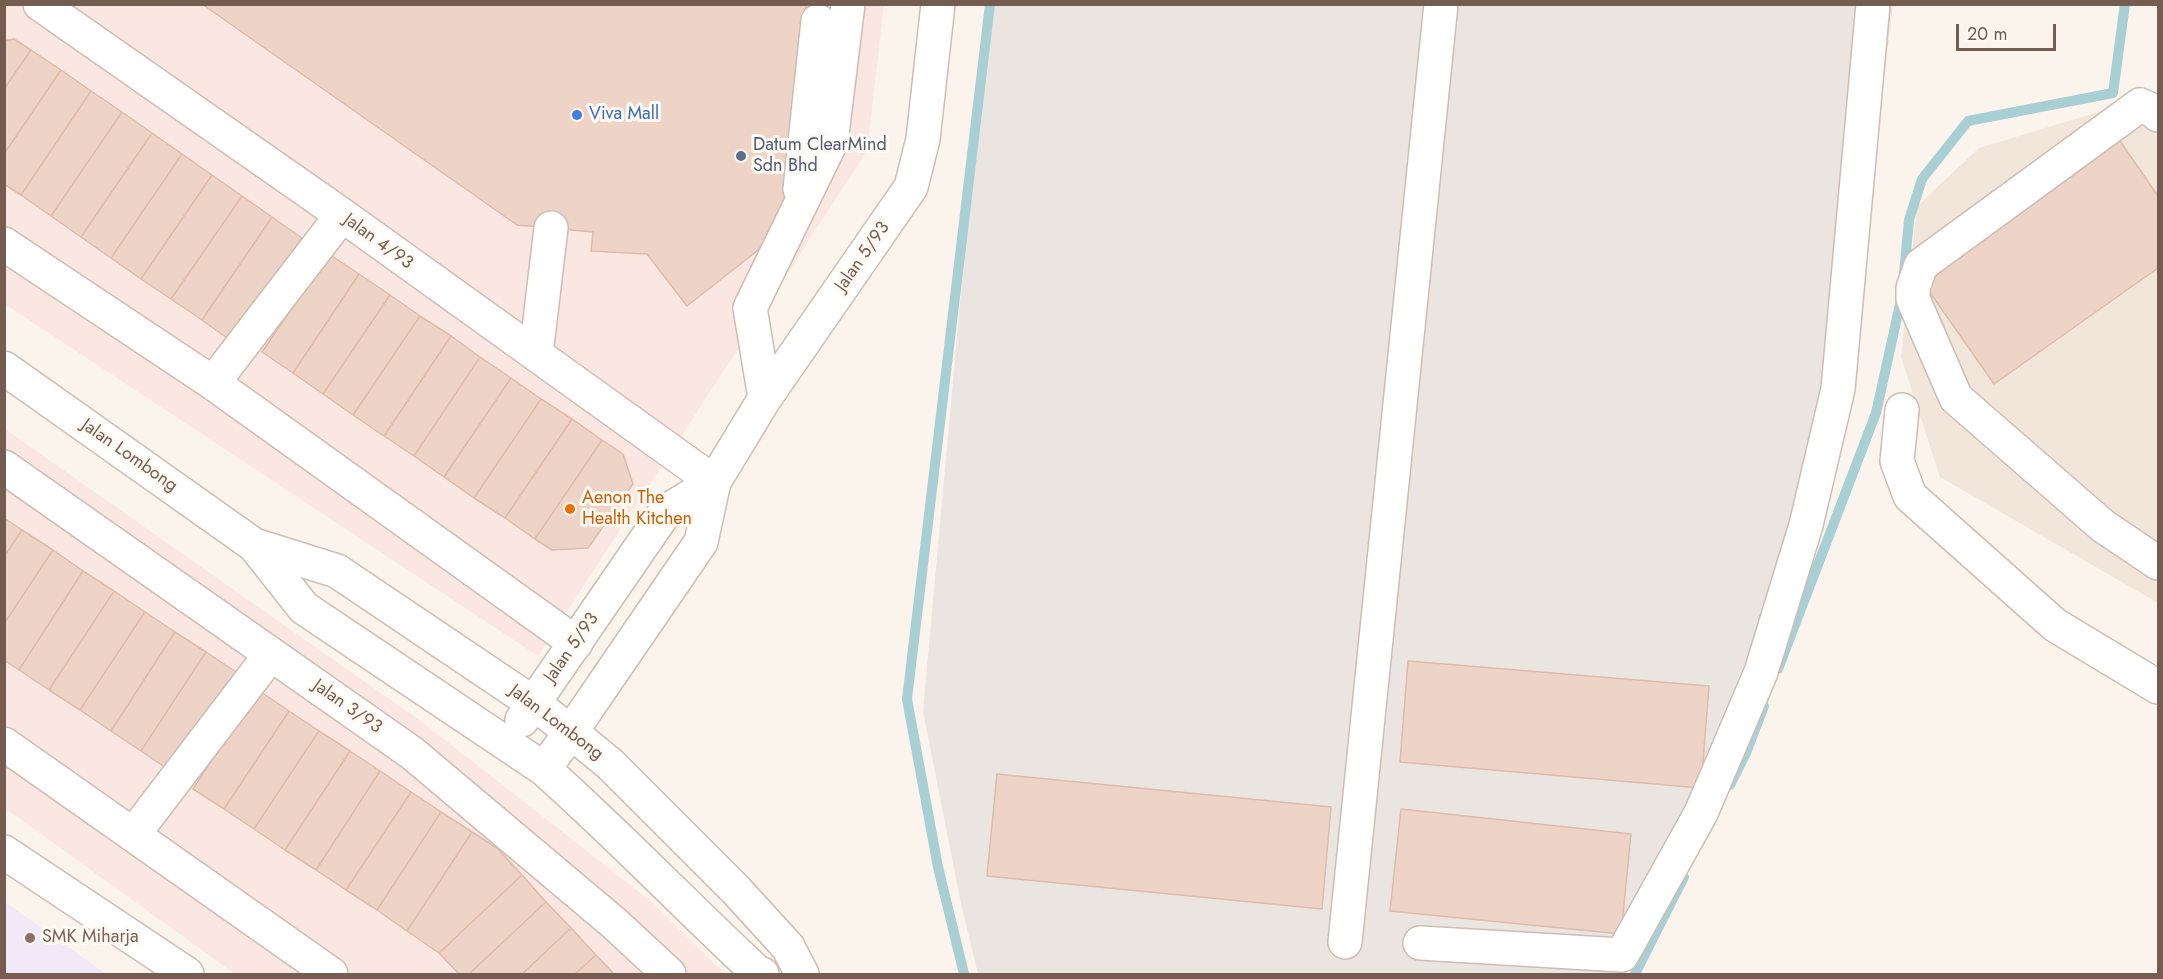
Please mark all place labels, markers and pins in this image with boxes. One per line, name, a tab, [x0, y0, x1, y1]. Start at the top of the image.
place label: Viva Mall	[589, 104, 659, 126]
marker: Viva Mall	[570, 108, 584, 122]
place label: Datum ClearMind Sdn Bhd	[753, 135, 887, 178]
marker: Datum ClearMind Sdn Bhd	[734, 149, 748, 163]
place label: Aenon The Health Kitchen	[582, 488, 692, 530]
marker: Aenon The Health Kitchen	[563, 502, 577, 516]
place label: SMK Miharja	[42, 927, 139, 949]
marker: SMK Miharja	[23, 931, 37, 945]

